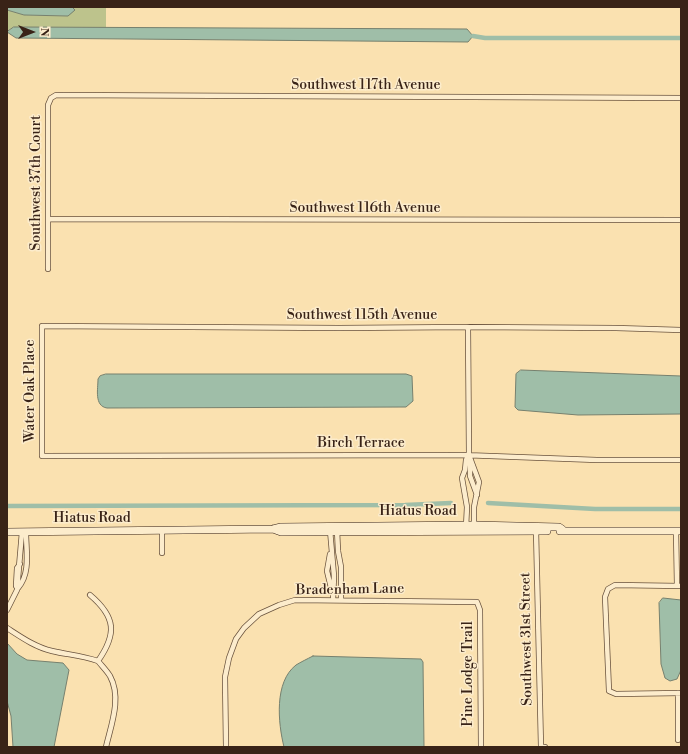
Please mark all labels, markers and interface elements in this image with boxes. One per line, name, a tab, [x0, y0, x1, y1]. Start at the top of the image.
north arrow	[12, 12, 52, 52]
text: N	[37, 28, 51, 36]
street label: Southwest 117th Avenue	[291, 78, 441, 94]
street label: Southwest 37th Court	[29, 115, 45, 251]
street label: Southwest 116th Avenue	[290, 201, 440, 217]
street label: Southwest 115th Avenue	[287, 308, 437, 324]
street label: Water Oak Place	[23, 340, 39, 442]
street label: Birch Terrace	[317, 436, 405, 452]
street label: Hiatus Road	[379, 504, 457, 520]
street label: Hiatus Road	[53, 511, 131, 527]
street label: Southwest 31st Street	[517, 572, 537, 706]
street label: Bradenham Lane	[296, 581, 404, 599]
street label: Pine Lodge Trail	[461, 621, 477, 727]

